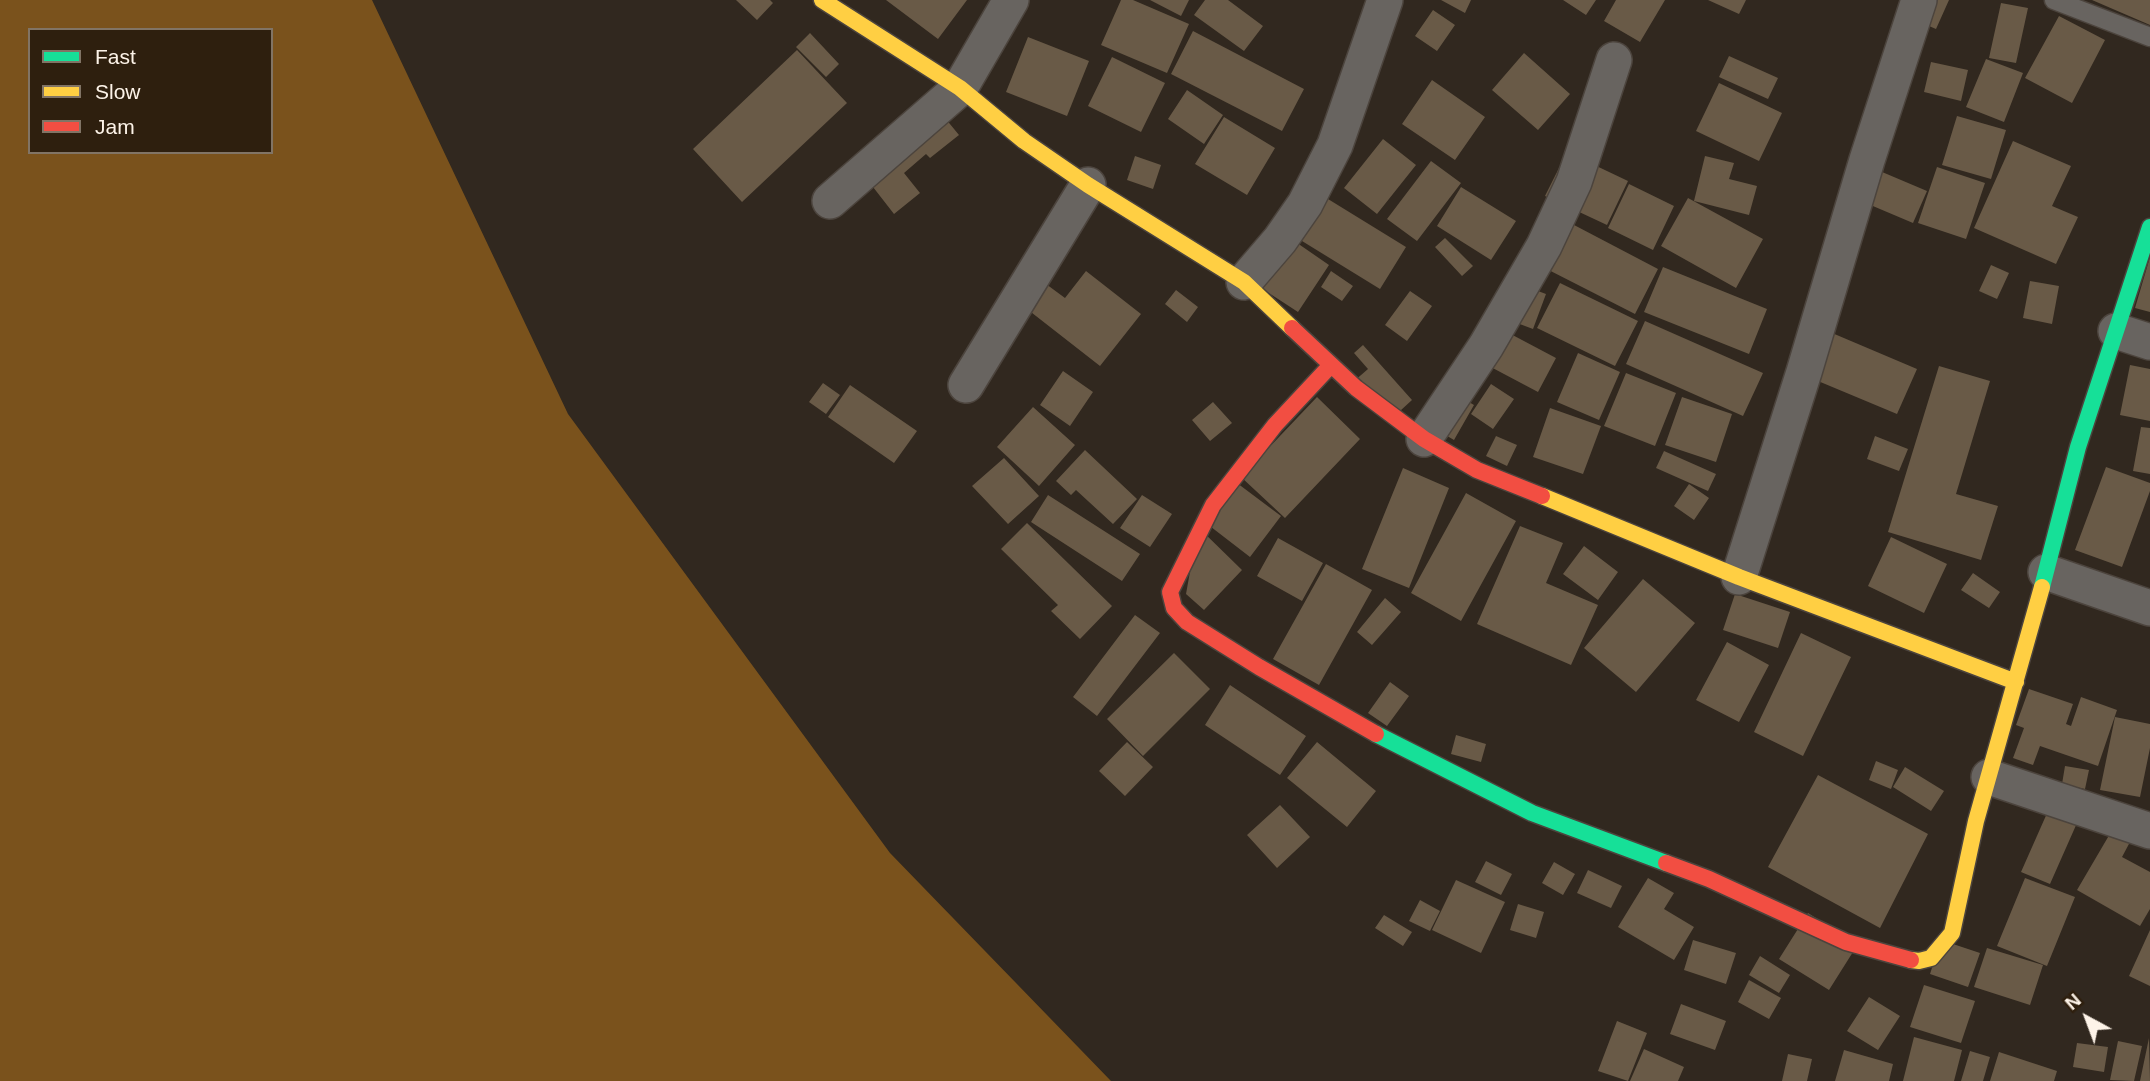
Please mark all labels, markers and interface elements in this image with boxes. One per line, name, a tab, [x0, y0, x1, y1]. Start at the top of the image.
legend	[28, 28, 273, 154]
text: Fast	[95, 45, 136, 68]
text: Slow	[95, 80, 141, 103]
text: Jam	[95, 115, 135, 138]
north arrow	[2052, 983, 2122, 1053]
text: N	[2061, 989, 2085, 1014]

